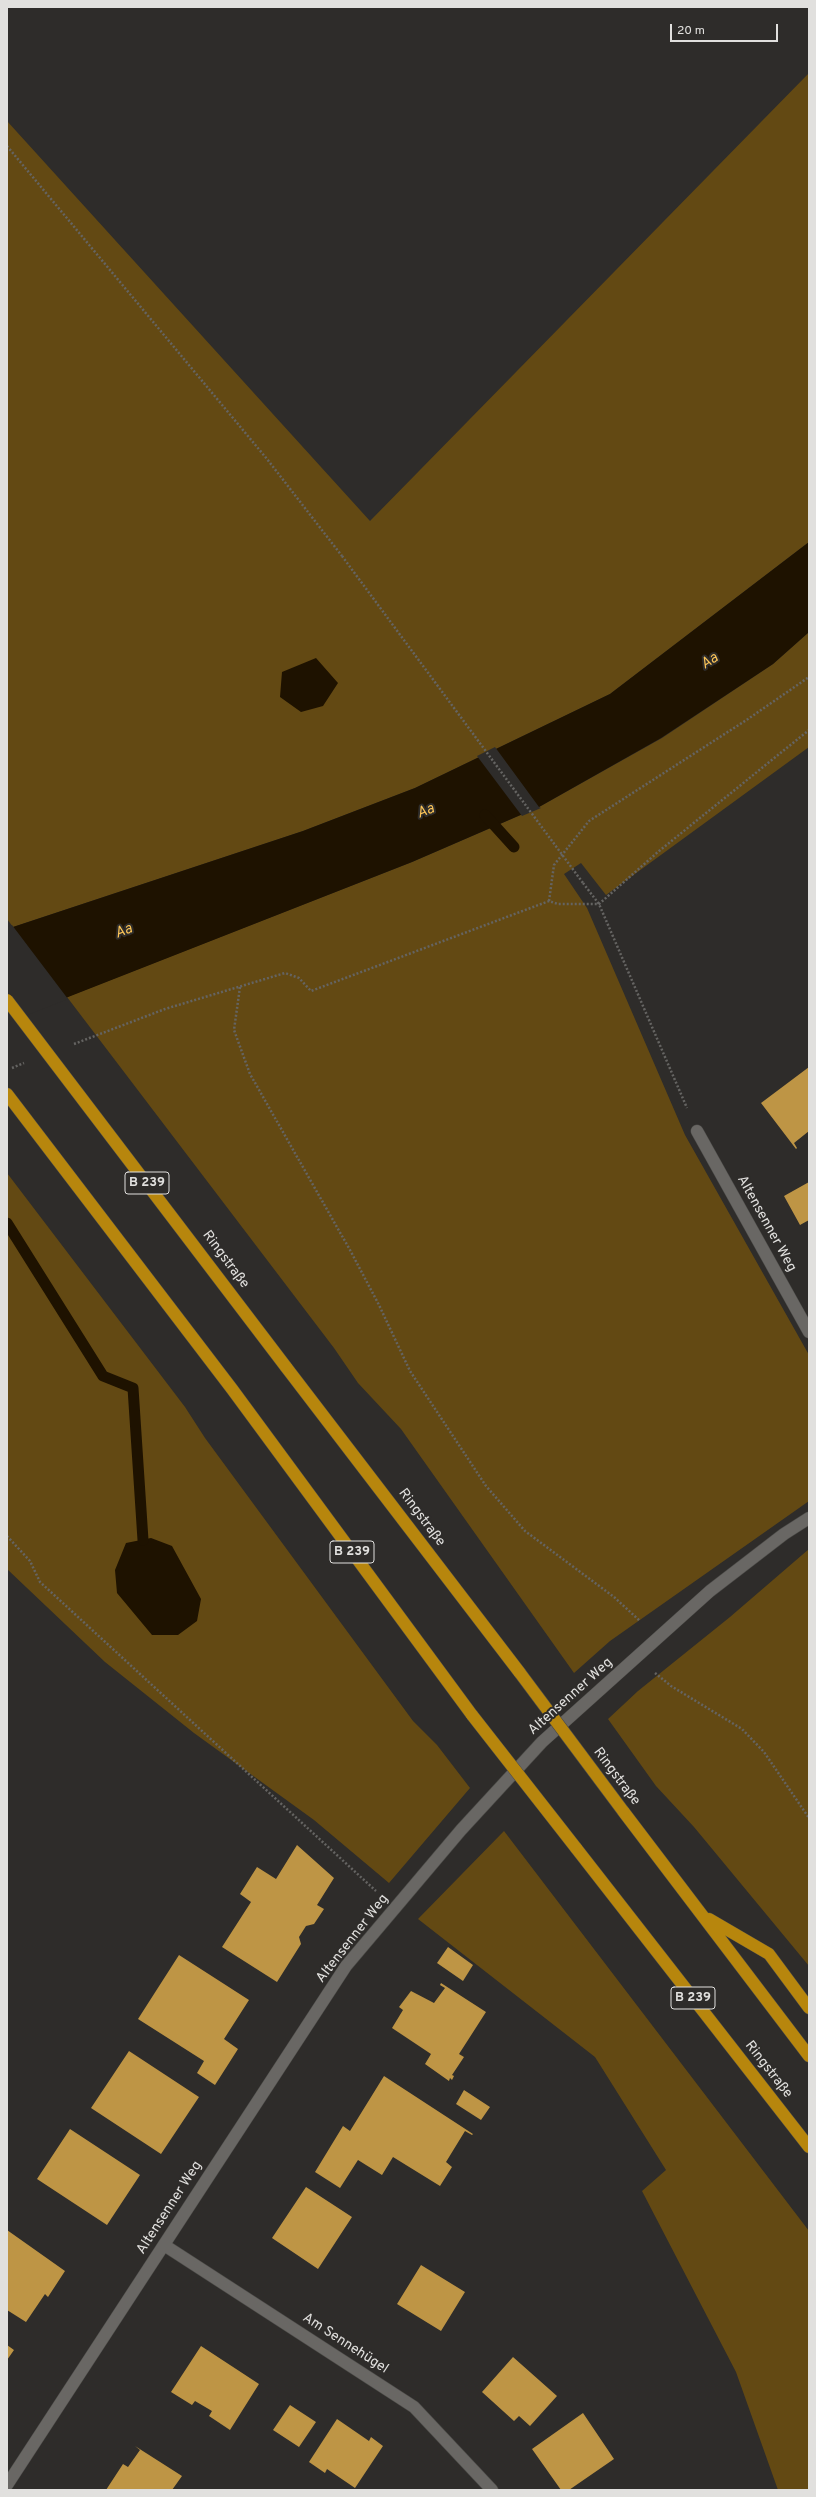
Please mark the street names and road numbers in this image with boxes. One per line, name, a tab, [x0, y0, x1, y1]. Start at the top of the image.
road number: B 239	[125, 1172, 169, 1194]
street label: Altensenner Weg	[733, 1173, 799, 1275]
street label: Ringstraße	[198, 1228, 252, 1292]
street label: Ringstraße	[394, 1486, 448, 1550]
road number: B 239	[330, 1541, 374, 1563]
street label: Altensenner Weg	[525, 1655, 617, 1739]
street label: Ringstraße	[589, 1745, 643, 1809]
street label: Altensenner Weg	[313, 1891, 393, 1987]
road number: B 239	[671, 1987, 715, 2009]
street label: Ringstraße	[741, 2038, 795, 2102]
street label: Altensenner Weg	[134, 2158, 206, 2258]
street label: Am Sennehügel	[299, 2310, 391, 2378]

